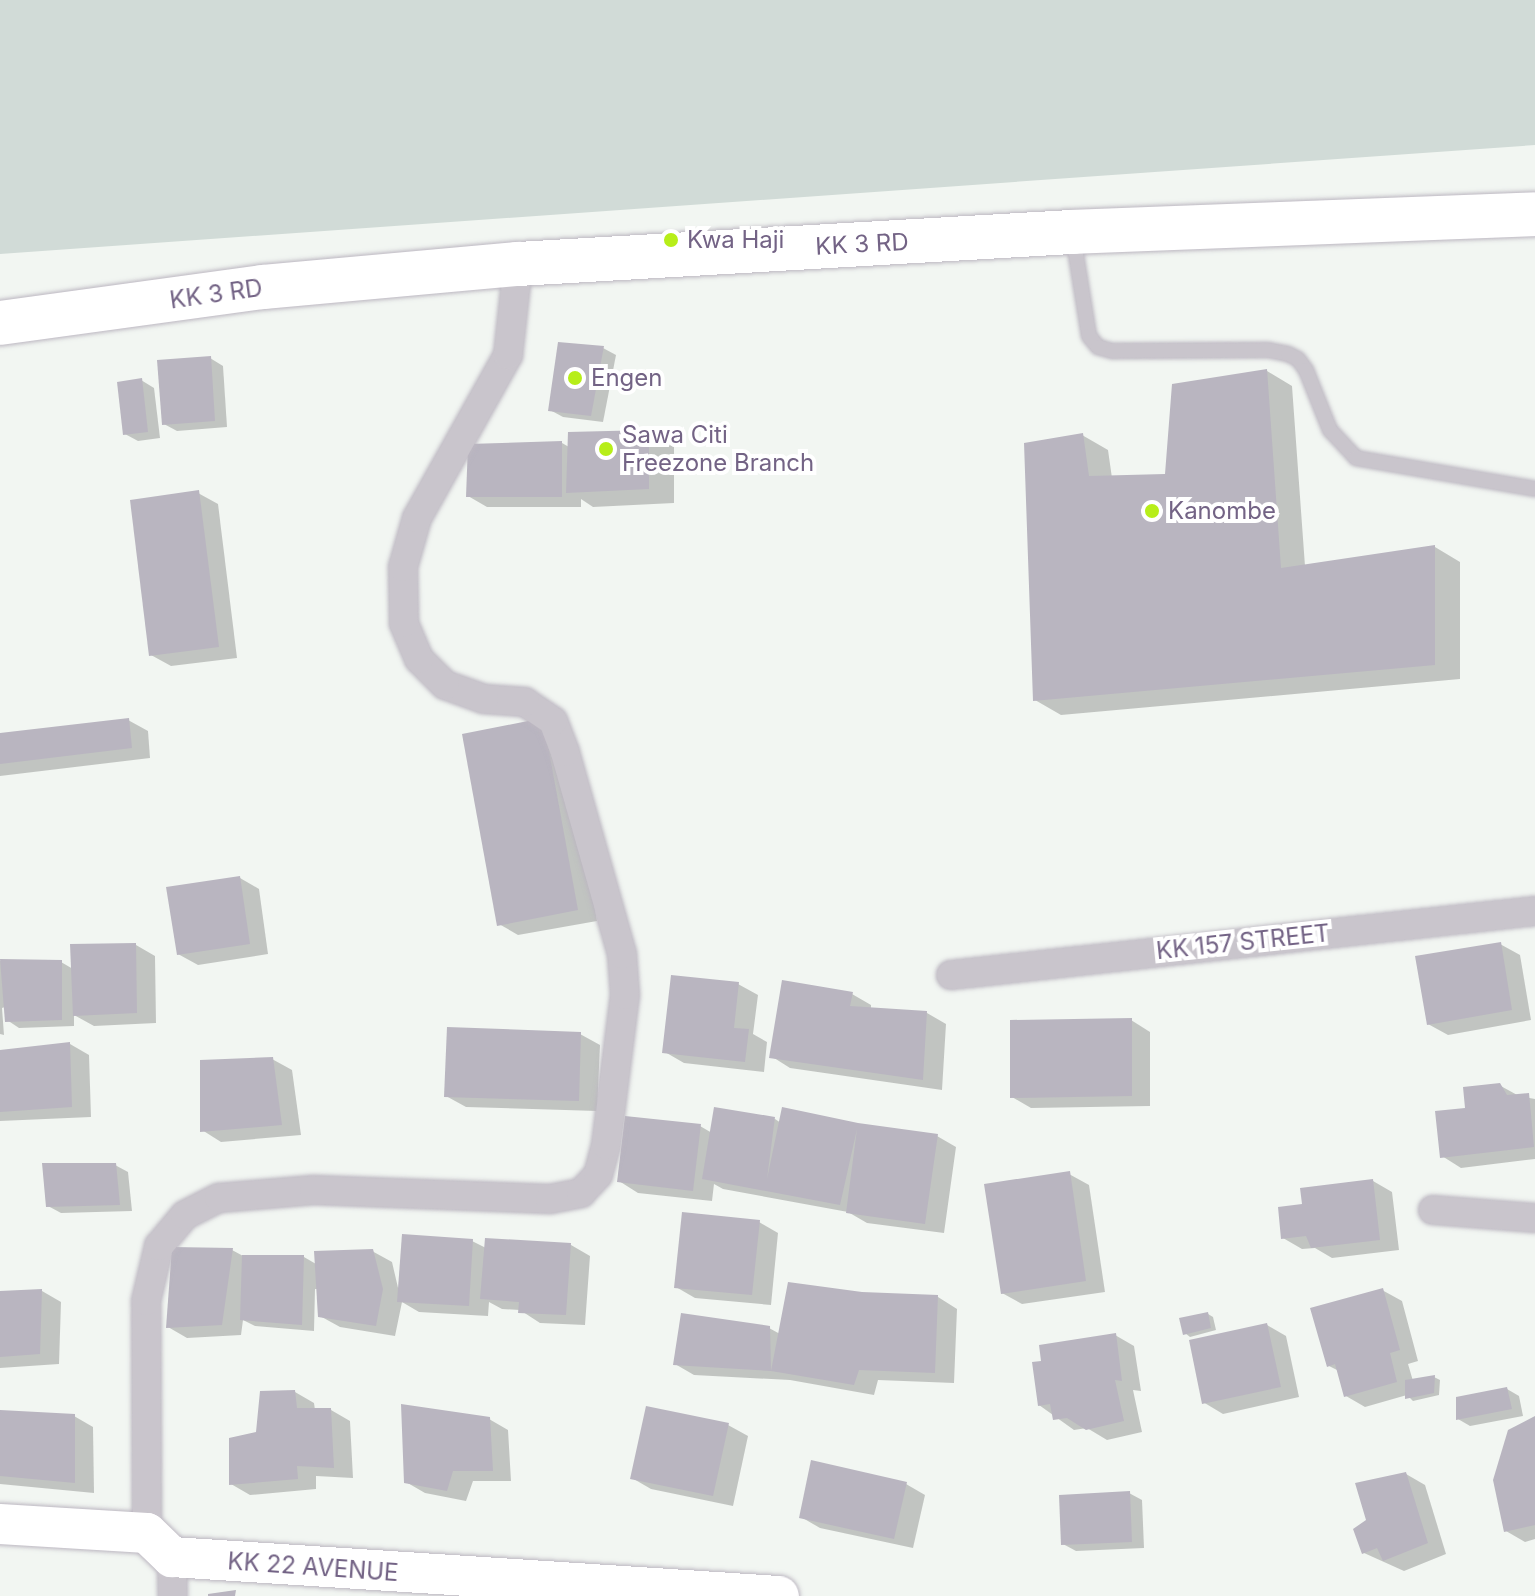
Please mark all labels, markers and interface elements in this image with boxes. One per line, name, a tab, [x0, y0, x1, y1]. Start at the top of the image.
place label: Kwa Haji	[687, 226, 784, 254]
street label: KK 3 RD	[815, 227, 909, 261]
marker: Kwa Haji	[662, 231, 680, 249]
street label: KK 3 RD	[168, 273, 264, 315]
place label: Engen	[591, 364, 662, 392]
marker: Engen	[566, 369, 584, 387]
place label: Sawa Citi Freezone Branch	[622, 421, 814, 477]
marker: Sawa Citi Freezone Branch	[597, 440, 615, 458]
place label: Kanombe	[1168, 497, 1276, 525]
marker: Kanombe	[1143, 502, 1161, 520]
street label: KK 157 STREET	[1155, 919, 1331, 965]
street label: KK 22 AVENUE	[227, 1547, 399, 1587]

